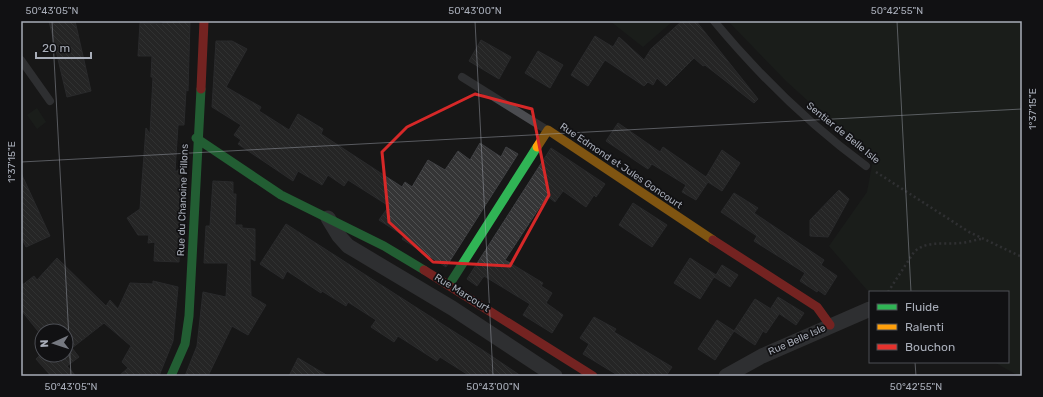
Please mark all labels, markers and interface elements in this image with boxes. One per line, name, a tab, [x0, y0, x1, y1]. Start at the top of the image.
text: 50°43'05"N	[25, 5, 79, 17]
text: 50°43'00"N	[448, 5, 502, 17]
text: 50°42'55"N	[871, 5, 923, 17]
scale bar	[36, 34, 91, 60]
text: 20 m	[42, 41, 70, 55]
text: 1°37'15"E	[1027, 88, 1039, 130]
street label: Sentier de Belle Isle	[804, 100, 882, 166]
street label: Rue Edmond et Jules Goncourt	[558, 120, 685, 212]
text: 1°37'15"E	[6, 141, 18, 183]
street label: Rue du Chanoine Pillons	[175, 144, 191, 256]
street label: Rue Marcourt	[432, 271, 492, 315]
legend	[869, 291, 1009, 363]
text: Fluide	[905, 300, 939, 314]
text: Ralenti	[905, 320, 944, 334]
street label: Rue Belle Isle	[766, 322, 828, 358]
north arrow	[34, 323, 74, 363]
text: N	[38, 339, 51, 348]
text: Bouchon	[905, 340, 955, 354]
text: 50°43'05"N	[44, 381, 98, 393]
text: 50°43'00"N	[466, 381, 520, 393]
text: 50°42'55"N	[890, 381, 942, 393]

